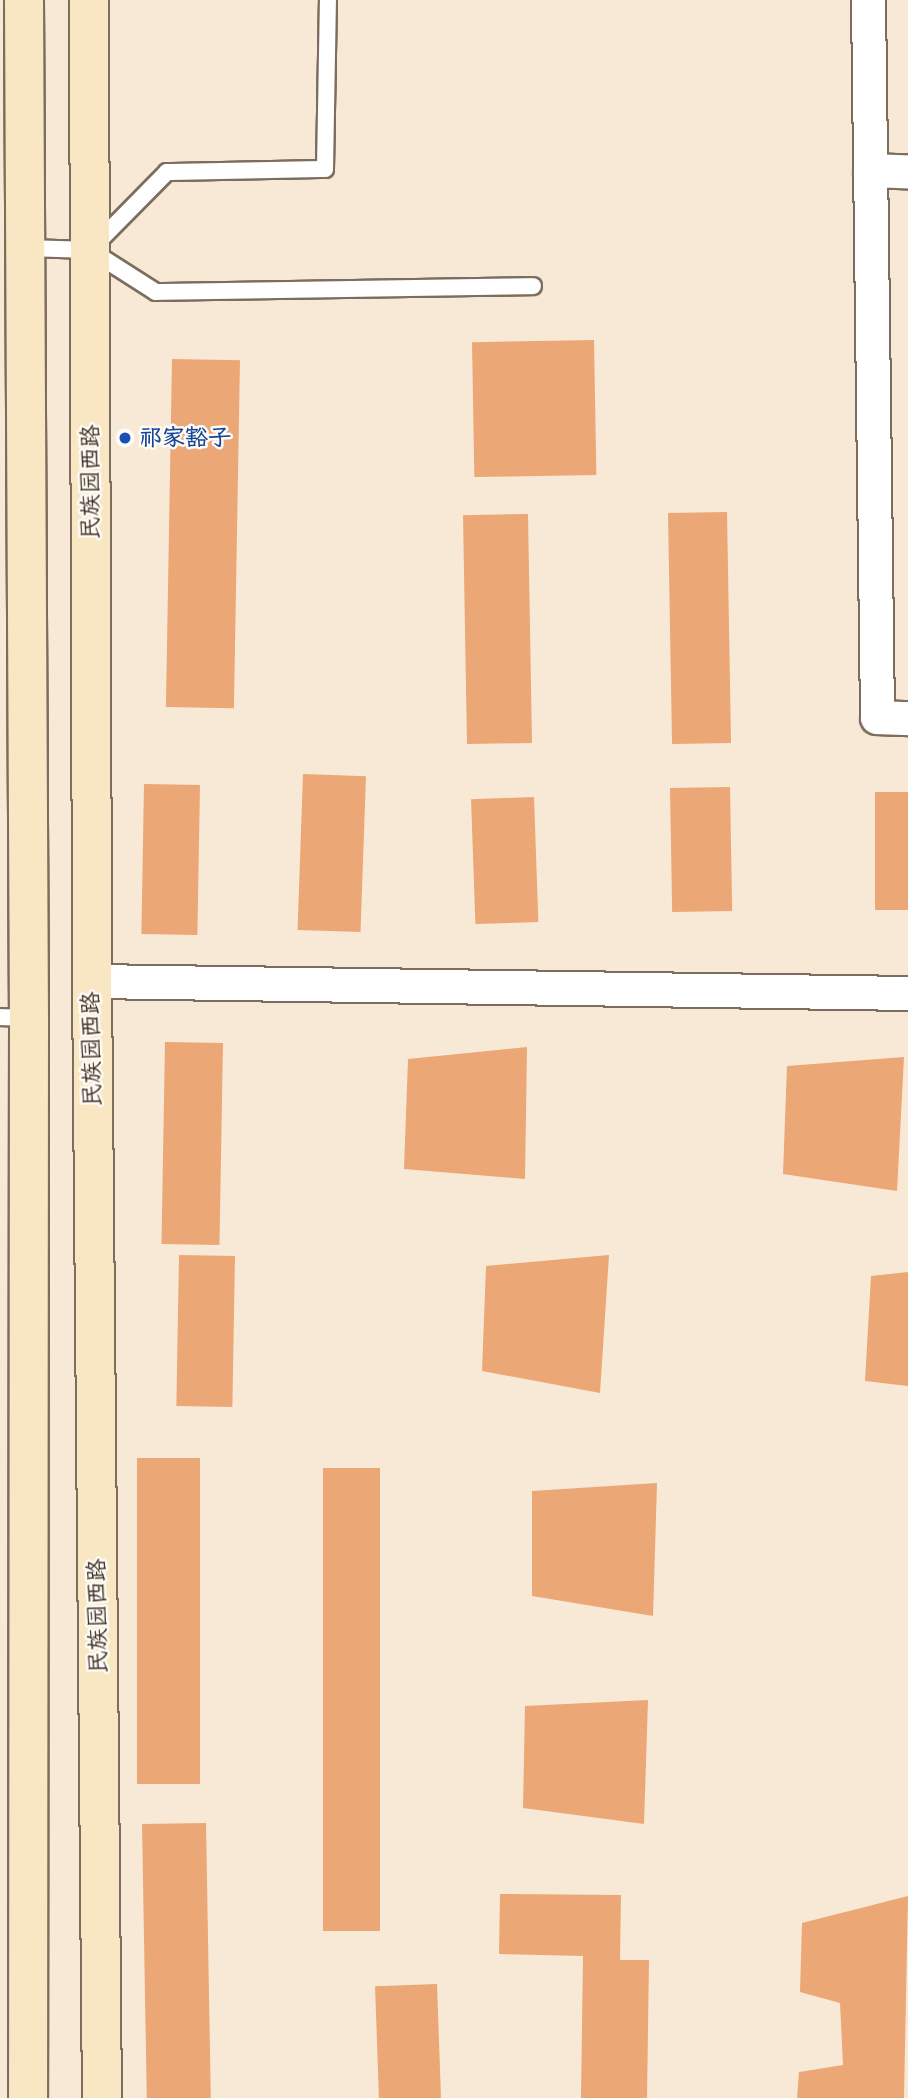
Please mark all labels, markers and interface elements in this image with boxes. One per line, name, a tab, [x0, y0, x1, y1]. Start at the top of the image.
place label: 祁家豁子	[139, 424, 231, 452]
street label: 民族园西路	[77, 425, 105, 539]
marker: 祁家豁子	[117, 430, 133, 446]
street label: 民族园西路	[77, 991, 107, 1107]
street label: 民族园西路	[83, 1558, 113, 1674]

